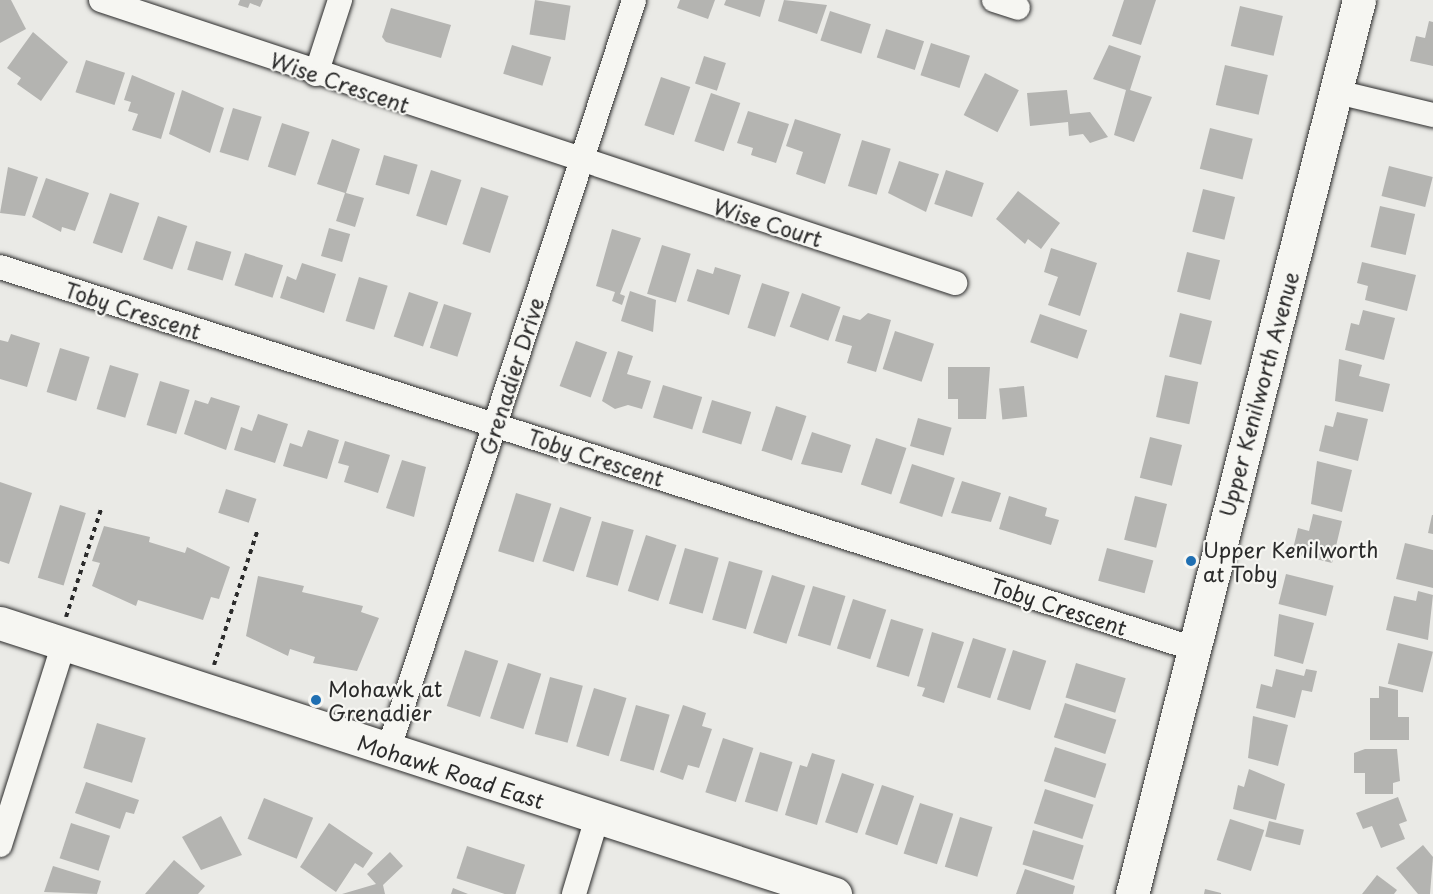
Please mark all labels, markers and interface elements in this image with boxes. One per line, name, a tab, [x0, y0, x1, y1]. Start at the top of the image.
street label: Wise Crescent	[268, 47, 412, 117]
street label: Wise Court	[710, 192, 826, 252]
street label: Upper Kenilworth Avenue	[1213, 268, 1303, 520]
street label: Toby Crescent	[62, 276, 204, 344]
street label: Grenadier Drive	[474, 294, 548, 458]
street label: Toby Crescent	[525, 423, 667, 491]
place label: Upper Kenilworth at Toby	[1203, 536, 1379, 586]
marker: Upper Kenilworth at Toby	[1184, 554, 1198, 568]
street label: Toby Crescent	[988, 572, 1130, 640]
place label: Mohawk at Grenadier	[328, 675, 443, 725]
marker: Mohawk at Grenadier	[309, 693, 323, 707]
street label: Mohawk Road East	[355, 729, 547, 813]

